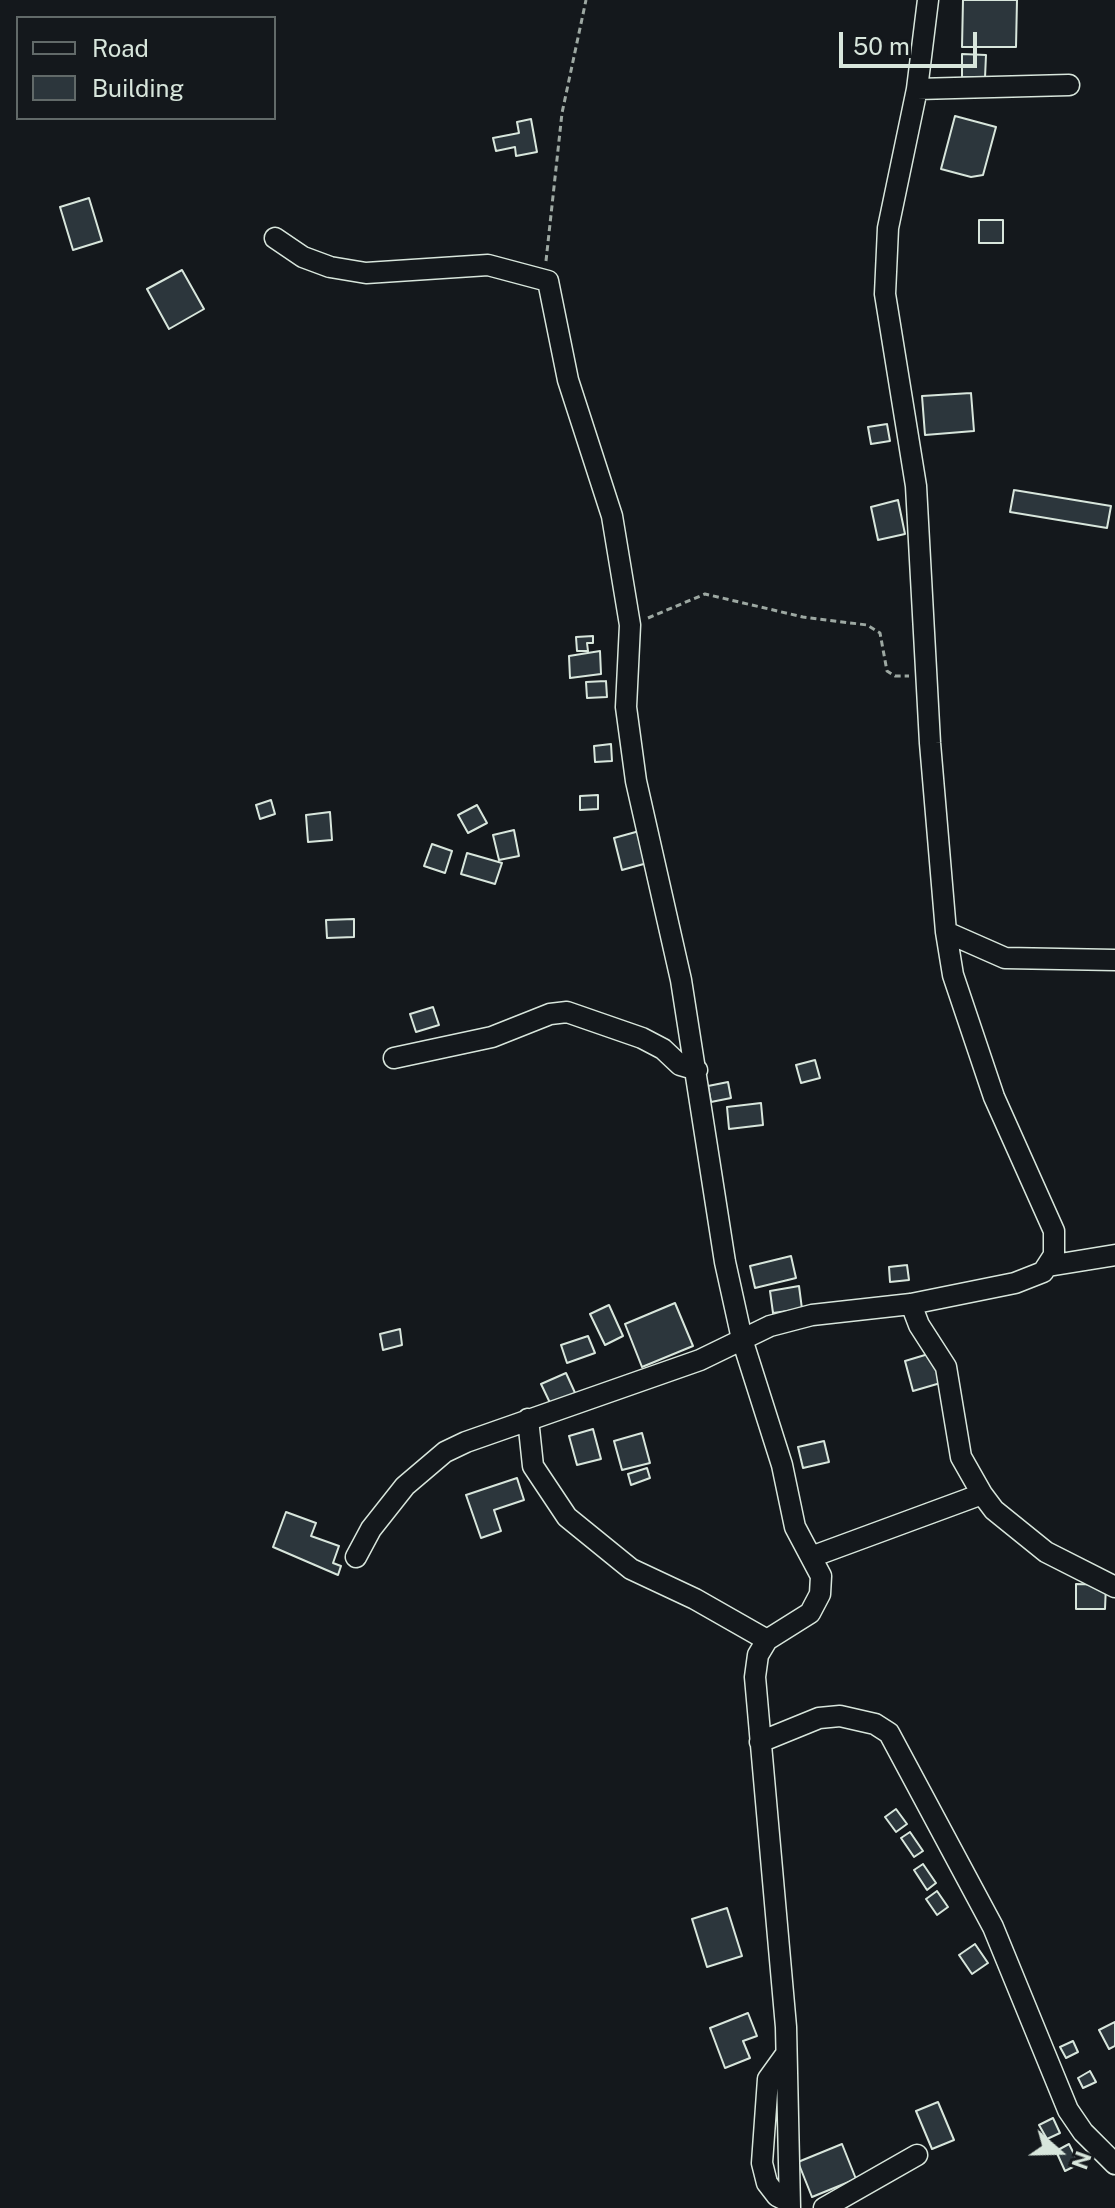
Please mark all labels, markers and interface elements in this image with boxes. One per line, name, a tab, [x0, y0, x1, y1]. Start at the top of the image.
legend	[16, 16, 276, 120]
scale bar	[843, 16, 981, 66]
text: 50 m	[853, 32, 910, 60]
text: Road	[92, 34, 149, 62]
text: Building	[92, 74, 184, 102]
north arrow	[1019, 2112, 1099, 2192]
text: N	[1066, 2148, 1097, 2173]

